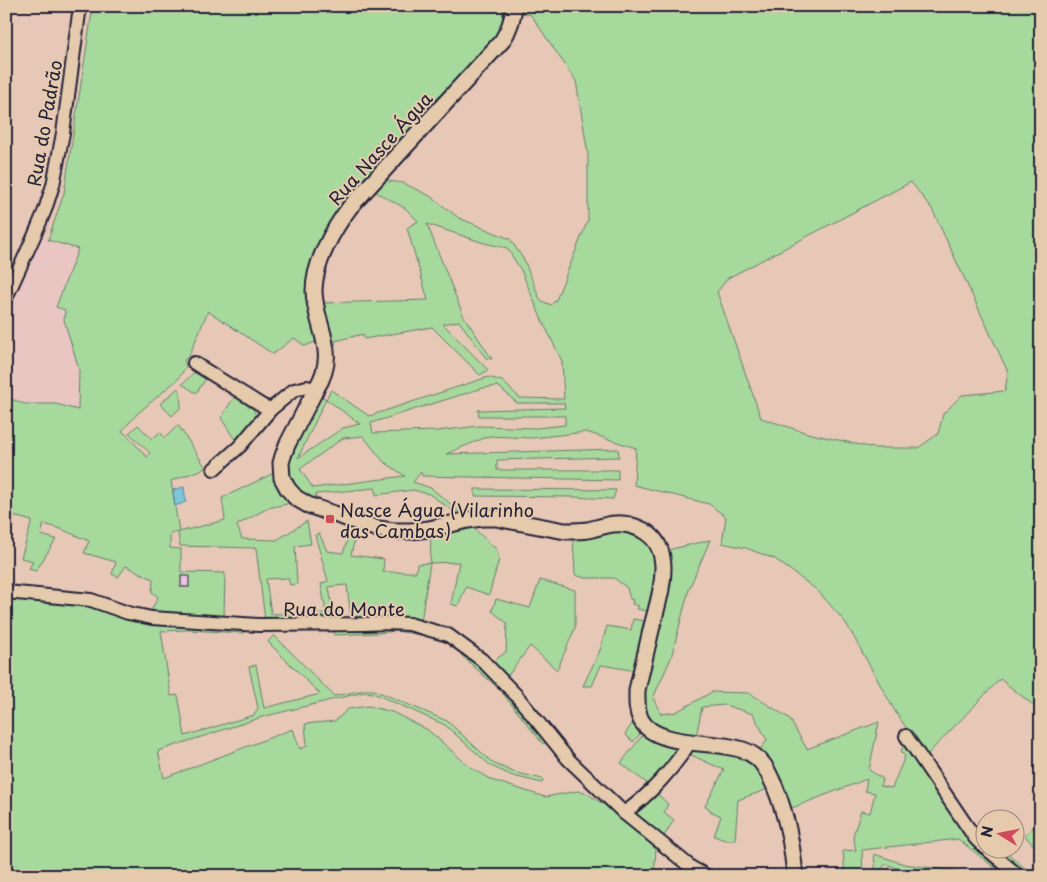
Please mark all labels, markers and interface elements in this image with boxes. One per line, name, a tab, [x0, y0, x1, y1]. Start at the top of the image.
street label: Rua do Padrão	[20, 58, 68, 188]
street label: Rua Nasce Água	[322, 85, 439, 211]
place label: Nasce Água (Vilarinho das Cambas)	[340, 496, 534, 544]
marker: Nasce Água (Vilarinho das Cambas)	[324, 513, 336, 525]
street label: Rua do Monte	[283, 595, 405, 622]
north arrow	[974, 810, 1024, 860]
text: N	[975, 824, 998, 839]

